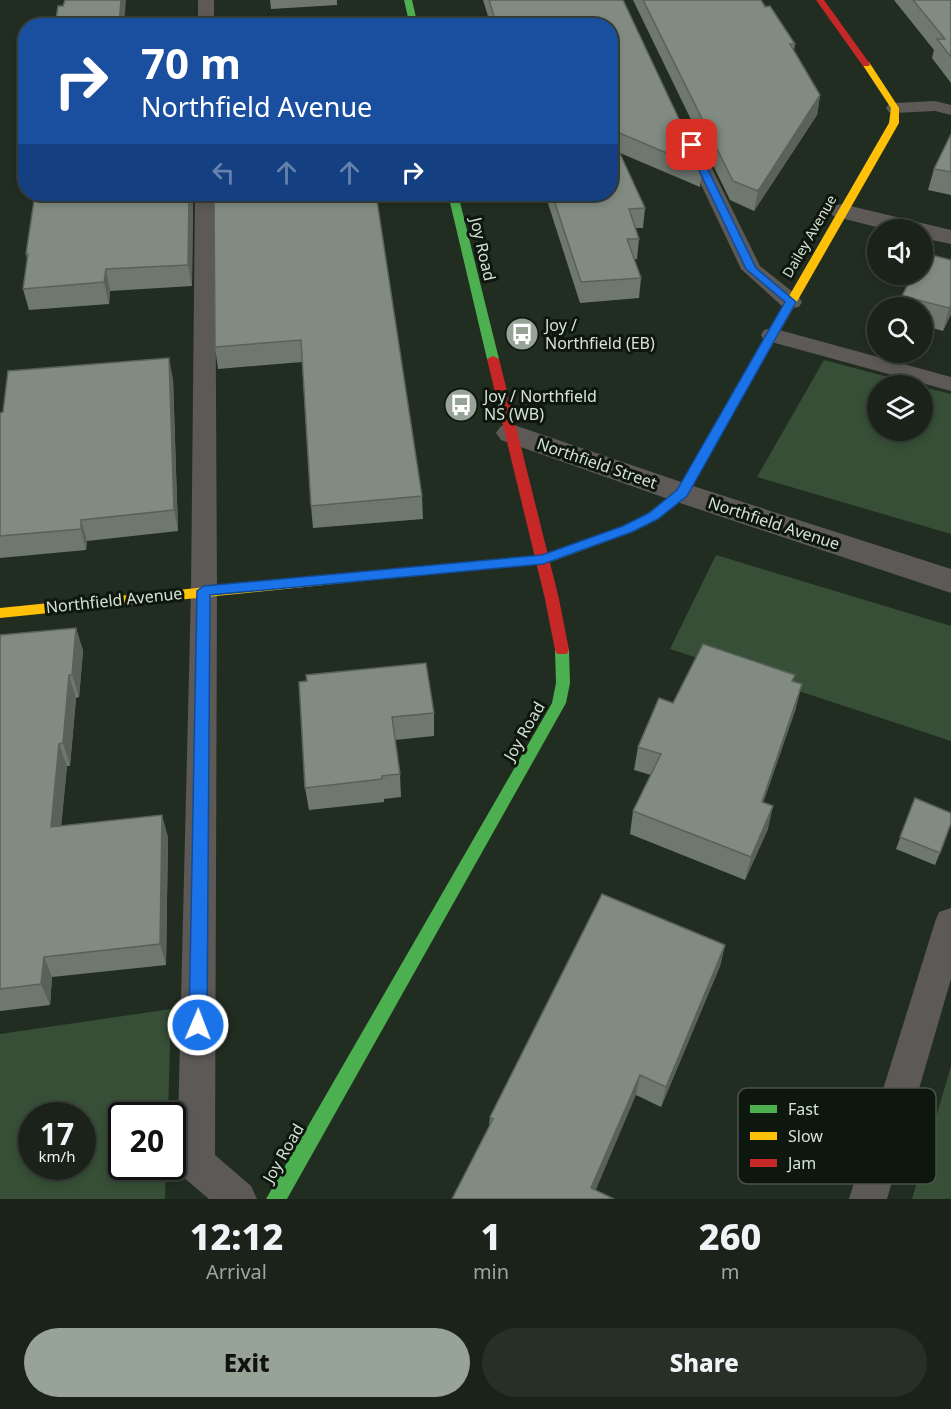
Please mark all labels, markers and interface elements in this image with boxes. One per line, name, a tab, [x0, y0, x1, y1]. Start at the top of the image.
text: 70 m	[141, 34, 241, 91]
icon: right	[42, 42, 120, 120]
text: Northfield Avenue	[141, 88, 372, 125]
pin	[666, 119, 717, 170]
icon: arrive	[675, 128, 708, 161]
icon: left	[207, 156, 240, 189]
icon: ahead	[270, 156, 303, 189]
icon: ahead	[333, 156, 366, 189]
icon: right	[396, 156, 429, 189]
street label: Dailey Avenue	[778, 191, 840, 281]
street label: Joy Road	[465, 213, 501, 283]
map controls	[867, 219, 933, 441]
button: sound	[867, 219, 933, 285]
button: search	[867, 297, 933, 363]
place label: Joy / Northfield (EB)	[543, 314, 655, 354]
bus stop icon: Joy / Northfield (EB)	[504, 316, 540, 352]
button: layers	[867, 375, 933, 441]
place label: Joy / Northfield NS (WB)	[482, 385, 597, 425]
bus stop icon: Joy / Northfield NS (WB)	[443, 387, 479, 423]
street label: Northfield Street	[534, 432, 660, 494]
street label: Northfield Avenue	[705, 491, 843, 555]
street label: Northfield Avenue	[45, 582, 183, 618]
street label: Joy Road	[497, 698, 550, 766]
position arrow	[166, 993, 230, 1057]
legend	[738, 1088, 936, 1184]
text: Fast	[788, 1098, 819, 1120]
speed limit sign: 20	[108, 1102, 186, 1180]
text: 17	[40, 1113, 74, 1154]
street label: Joy Road	[256, 1120, 309, 1188]
text: Slow	[788, 1125, 823, 1147]
text: km/h	[39, 1146, 75, 1166]
text: Jam	[786, 1152, 816, 1174]
text: 12:12	[190, 1212, 283, 1261]
text: 1	[481, 1212, 501, 1261]
text: 260	[699, 1212, 761, 1261]
text: Arrival	[206, 1258, 267, 1285]
text: min	[473, 1258, 509, 1285]
text: m	[721, 1258, 739, 1285]
button: Exit	[24, 1328, 470, 1397]
button: Share	[482, 1328, 927, 1397]

